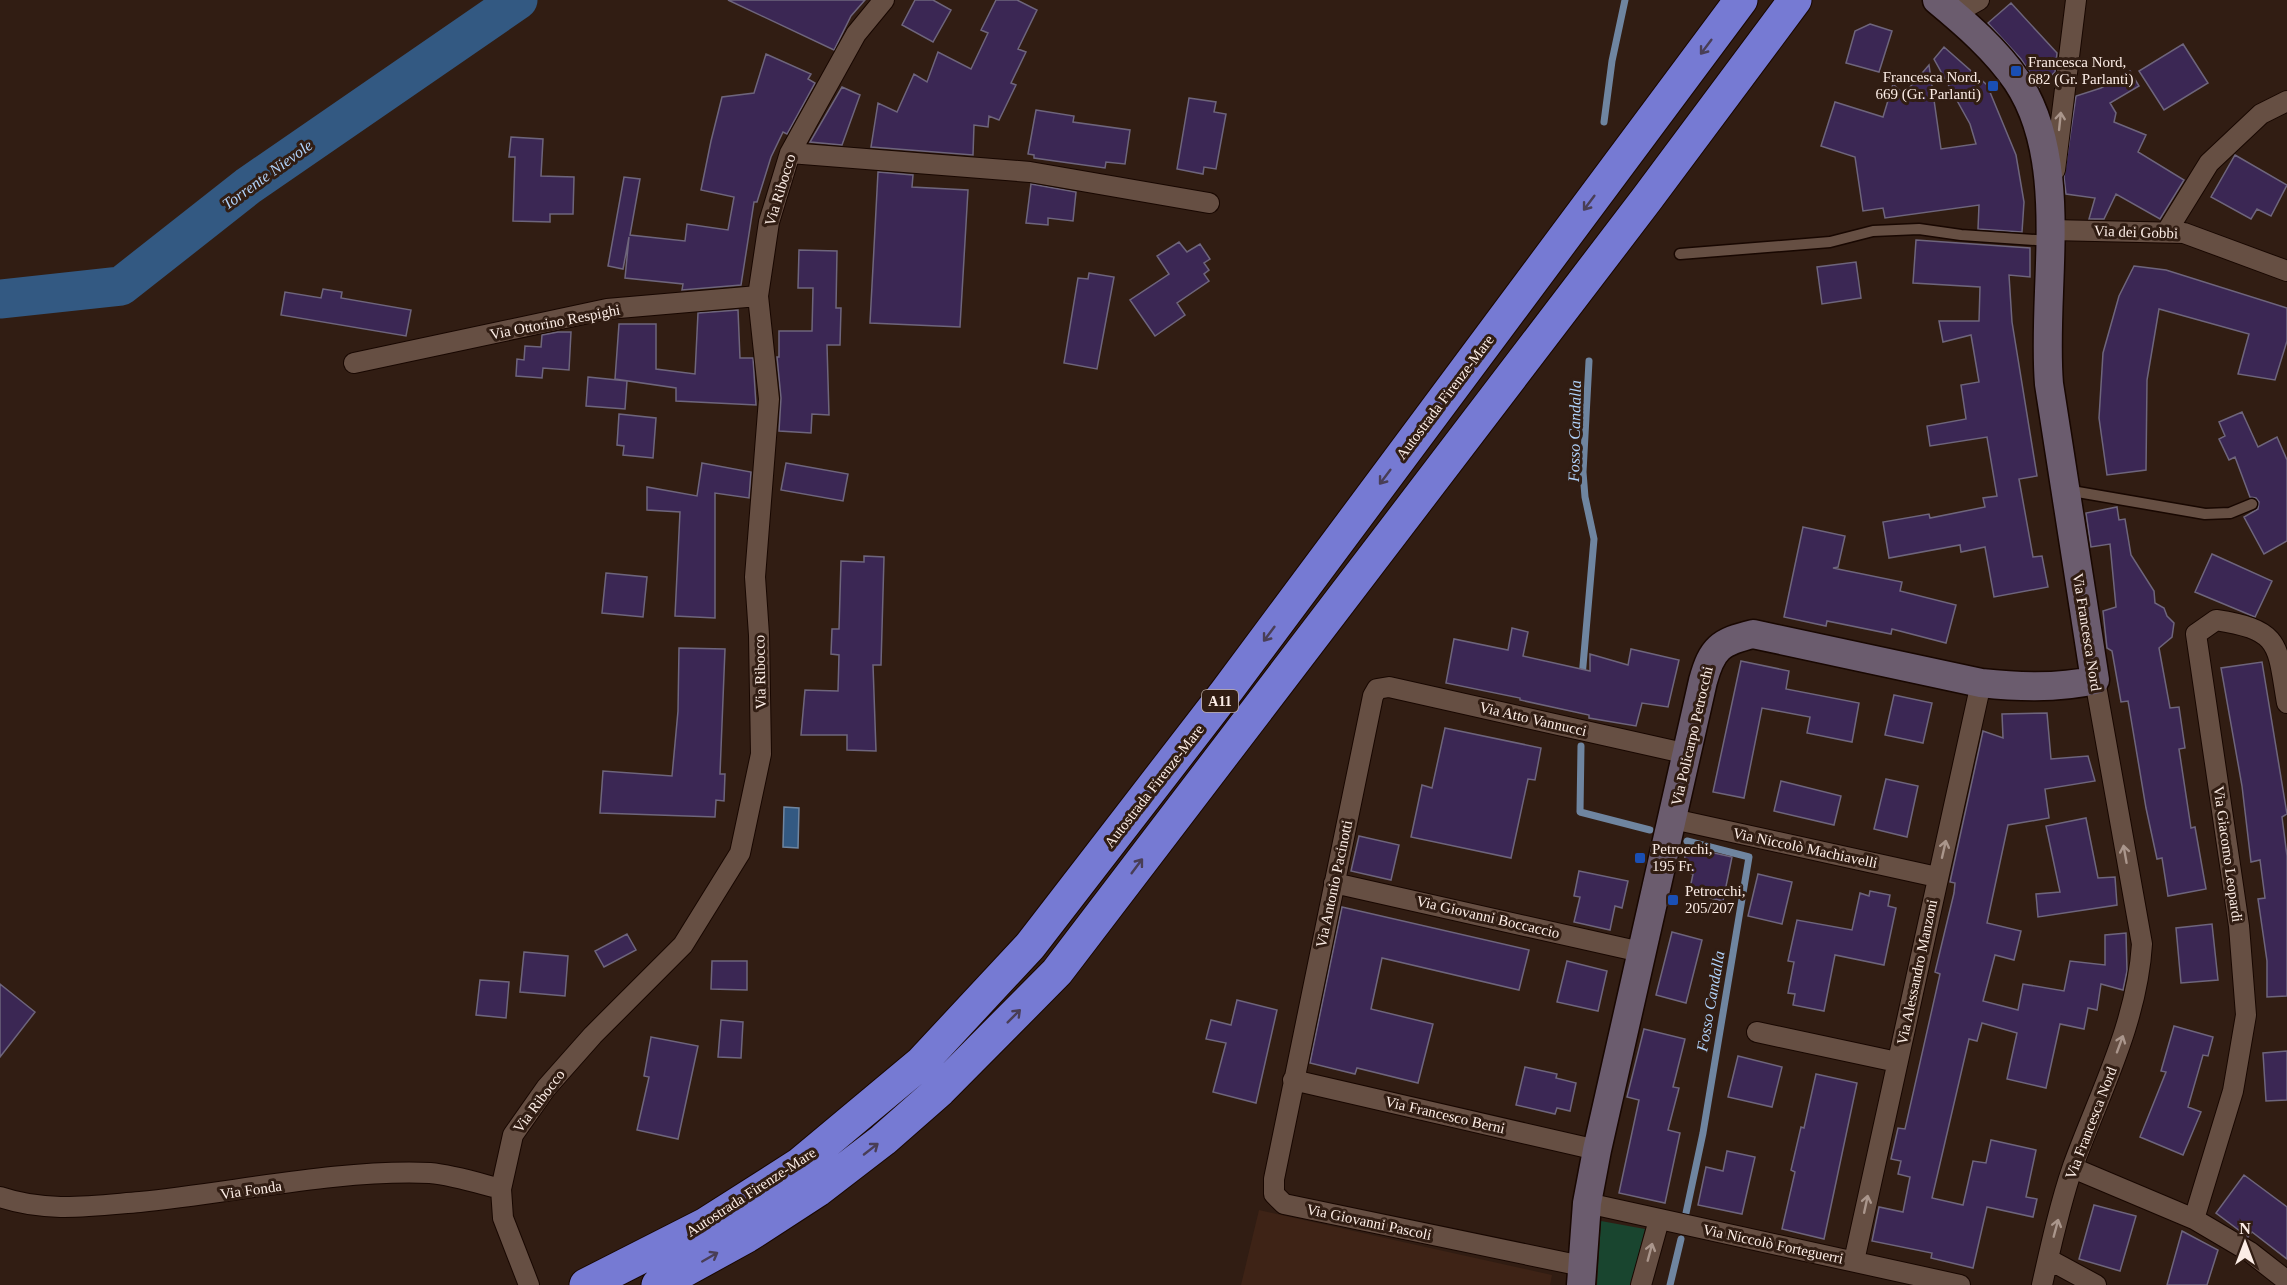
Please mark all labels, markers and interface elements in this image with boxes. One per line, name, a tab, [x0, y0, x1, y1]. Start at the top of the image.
one-way arrow	[1700, 38, 1713, 54]
place label: Francesca Nord, 682 (Gr. Parlanti)	[2028, 54, 2133, 88]
marker: Francesca Nord, 682 (Gr. Parlanti)	[2009, 64, 2023, 78]
place label: Francesca Nord, 669 (Gr. Parlanti)	[1876, 69, 1981, 103]
marker: Francesca Nord, 669 (Gr. Parlanti)	[1986, 79, 2000, 93]
one-way arrow	[2055, 111, 2066, 131]
water label: Torrente Nievole	[219, 136, 315, 213]
street label: Via Ribocco	[761, 152, 799, 228]
one-way arrow	[1583, 194, 1595, 210]
street label: Via dei Gobbi	[2094, 223, 2178, 241]
street label: Via Ottorino Respighi	[488, 302, 622, 342]
street label: Autostrada Firenze-Mare	[1393, 332, 1497, 462]
water label: Fosso Candalla	[1565, 380, 1584, 483]
one-way arrow	[1379, 469, 1392, 485]
street label: Via Francesca Nord	[2070, 572, 2104, 693]
one-way arrow	[1263, 626, 1276, 642]
street label: Via Ribocco	[751, 635, 769, 709]
street label: Via Policarpo Petrocchi	[1668, 665, 1716, 807]
road number: A11	[1202, 690, 1238, 712]
street label: Via Atto Vannucci	[1478, 699, 1588, 739]
street label: Autostrada Firenze-Mare	[1101, 721, 1207, 850]
street label: Via Giacomo Leopardi	[2211, 785, 2245, 923]
street label: Via Antonio Pacinotti	[1313, 819, 1355, 949]
street label: Via Niccolò Machiavelli	[1731, 825, 1879, 871]
one-way arrow	[1938, 840, 1950, 859]
place label: Petrocchi, 195 Fr.	[1652, 841, 1712, 874]
one-way arrow	[2120, 844, 2131, 864]
marker: Petrocchi, 195 Fr.	[1633, 851, 1647, 865]
one-way arrow	[1131, 858, 1144, 874]
place label: Petrocchi, 205/207	[1685, 883, 1745, 916]
street label: Via Giovanni Boccaccio	[1415, 893, 1561, 941]
marker: Petrocchi, 205/207	[1666, 893, 1680, 907]
street label: Via Alessandro Manzoni	[1894, 898, 1940, 1046]
water label: Fosso Candalla	[1693, 949, 1728, 1054]
one-way arrow	[1006, 1008, 1021, 1023]
one-way arrow	[2116, 1036, 2127, 1054]
street label: Via Francesca Nord	[2062, 1064, 2120, 1181]
street label: Via Ribocco	[510, 1066, 568, 1136]
street label: Via Francesco Berni	[1384, 1093, 1506, 1137]
one-way arrow	[863, 1143, 879, 1156]
street label: Autostrada Firenze-Mare	[683, 1144, 819, 1240]
street label: Via Fonda	[219, 1178, 283, 1202]
one-way arrow	[1861, 1195, 1872, 1214]
street label: Via Giovanni Pascoli	[1305, 1201, 1433, 1243]
north arrow	[2215, 1213, 2275, 1273]
one-way arrow	[2051, 1219, 2062, 1238]
text: N	[2239, 1220, 2251, 1237]
street label: Via Niccolò Forteguerri	[1701, 1221, 1845, 1267]
one-way arrow	[1645, 1243, 1656, 1262]
one-way arrow	[700, 1251, 718, 1262]

